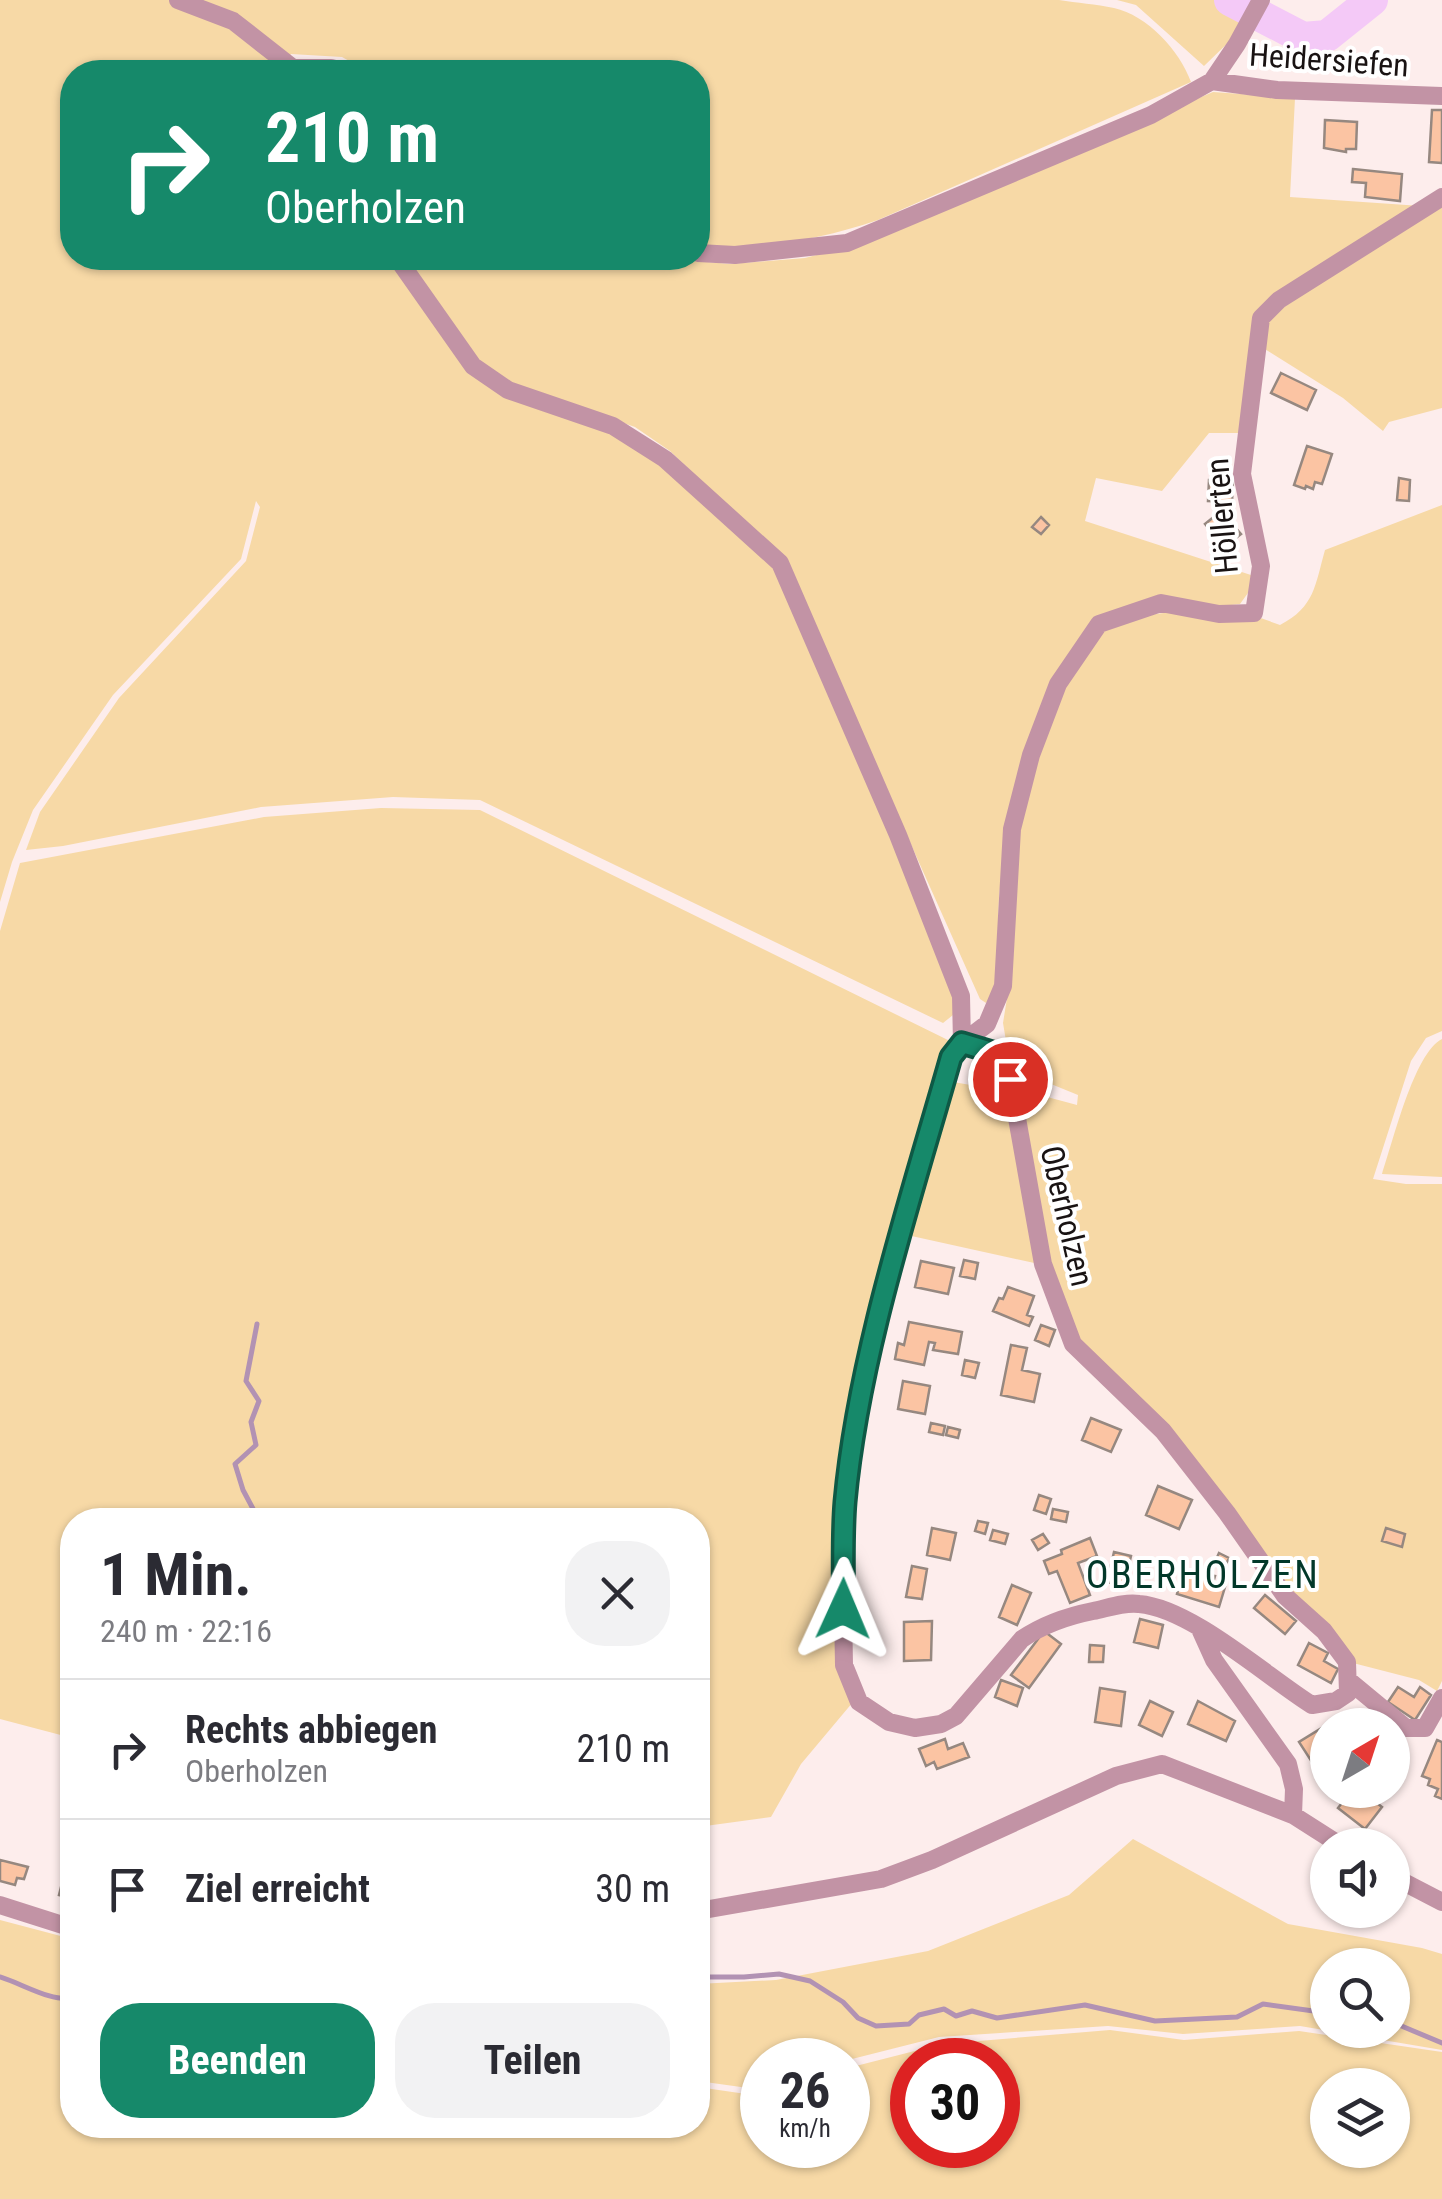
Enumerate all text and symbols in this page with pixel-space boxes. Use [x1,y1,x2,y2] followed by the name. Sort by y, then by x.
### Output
[1248,35,1410,85] street label: Heidersiefen
[265,97,439,179] text: 210 m
[100,100,230,230] icon: right
[265,181,466,234] text: Oberholzen
[1198,457,1246,575] street label: Höllerten
[968,1037,1053,1122] pin
[983,1052,1038,1107] icon: arrive
[1032,1142,1102,1290] street label: Oberholzen
[100,1539,252,1610] text: 1 Min.
[565,1541,670,1646] button: close
[1086,1553,1320,1597] district label: OBERHOLZEN
[791,1557,895,1661] position arrow
[100,1612,272,1650] text: 240 m · 22:16
[185,1708,437,1752] text: Rechts abbiegen
[1310,1708,1410,1808] north arrow
[1310,1708,1410,2168] map controls
[100,1722,155,1777] icon: right
[576,1727,670,1771] text: 210 m
[185,1752,328,1790] text: Oberholzen
[1310,1828,1410,1928] button: sound
[100,1862,155,1917] icon: arrive
[185,1867,370,1911] text: Ziel erreicht
[595,1867,670,1911] text: 30 m
[1310,1948,1410,2048] button: search
[100,2003,375,2118] button: Beenden
[395,2003,670,2118] button: Teilen
[890,2038,1020,2168] speed limit sign: 30
[780,2062,830,2120] text: 26
[1310,2068,1410,2168] button: layers
[779,2114,831,2143] text: km/h

